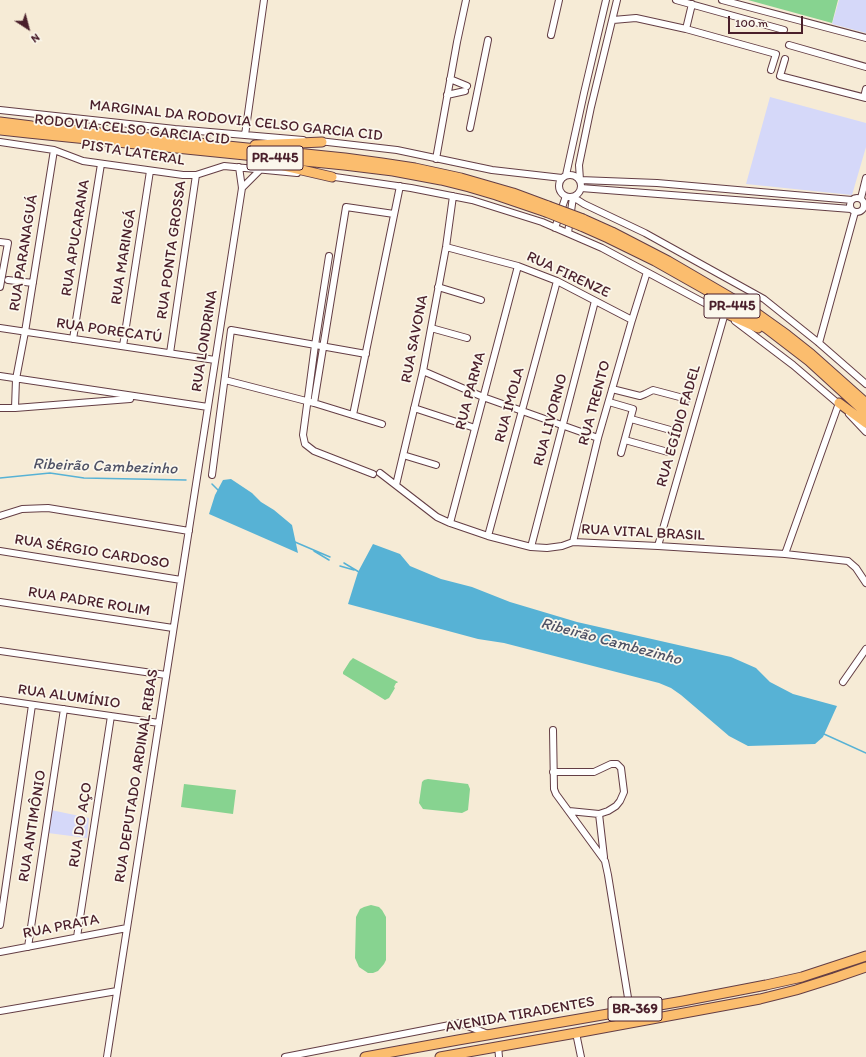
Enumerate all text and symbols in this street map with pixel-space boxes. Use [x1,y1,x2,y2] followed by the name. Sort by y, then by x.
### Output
[8,8,48,48] north arrow
[730,8,805,34] scale bar
[735,16,768,30] text: 100 m
[29,31,42,46] text: N
[89,97,383,145] street label: MARGINAL DA RODOVIA CELSO GARCIA CID
[33,111,231,149] street label: RODOVIA CELSO GARCIA CID
[80,136,186,170] street label: PISTA LATERAL
[247,146,303,170] road number: PR-445
[58,178,94,298] street label: RUA APUCARANA
[153,179,191,321] street label: RUA PONTA GROSSA
[6,193,42,313] street label: RUA PARANAGUÁ
[108,208,140,306] street label: RUA MARINGÁ
[523,248,613,302] street label: RUA FIRENZE
[188,289,222,393] street label: RUA LONDRINA
[398,293,432,385] street label: RUA SAVONA
[704,294,760,318] road number: PR-445
[55,315,163,347] street label: RUA PORECATÚ
[452,350,490,432] street label: RUA PARMA
[575,358,615,448] street label: RUA TRENTO
[653,363,705,489] street label: RUA EGÍDIO FADEL
[491,365,529,445] street label: RUA IMOLA
[530,372,572,468] street label: RUA LIVORNO
[32,455,178,479] water label: Ribeirão Cambezinho
[581,521,705,545] street label: RUA VITAL BRASIL
[13,531,171,573] street label: RUA SÉRGIO CARDOSO
[27,583,151,621] street label: RUA PADRE ROLIM
[539,614,683,670] water label: Ribeirão Cambezinho
[111,668,163,884] street label: RUA DEPUTADO ARDINAL RIBAS
[17,681,121,713] street label: RUA ALUMÍNIO
[15,769,51,883] street label: RUA ANTIMÔNIO
[65,781,97,869] street label: RUA DO AÇO
[21,911,101,943] street label: RUA PRATA
[444,993,596,1037] street label: AVENIDA TIRADENTES
[608,997,662,1021] road number: BR-369

